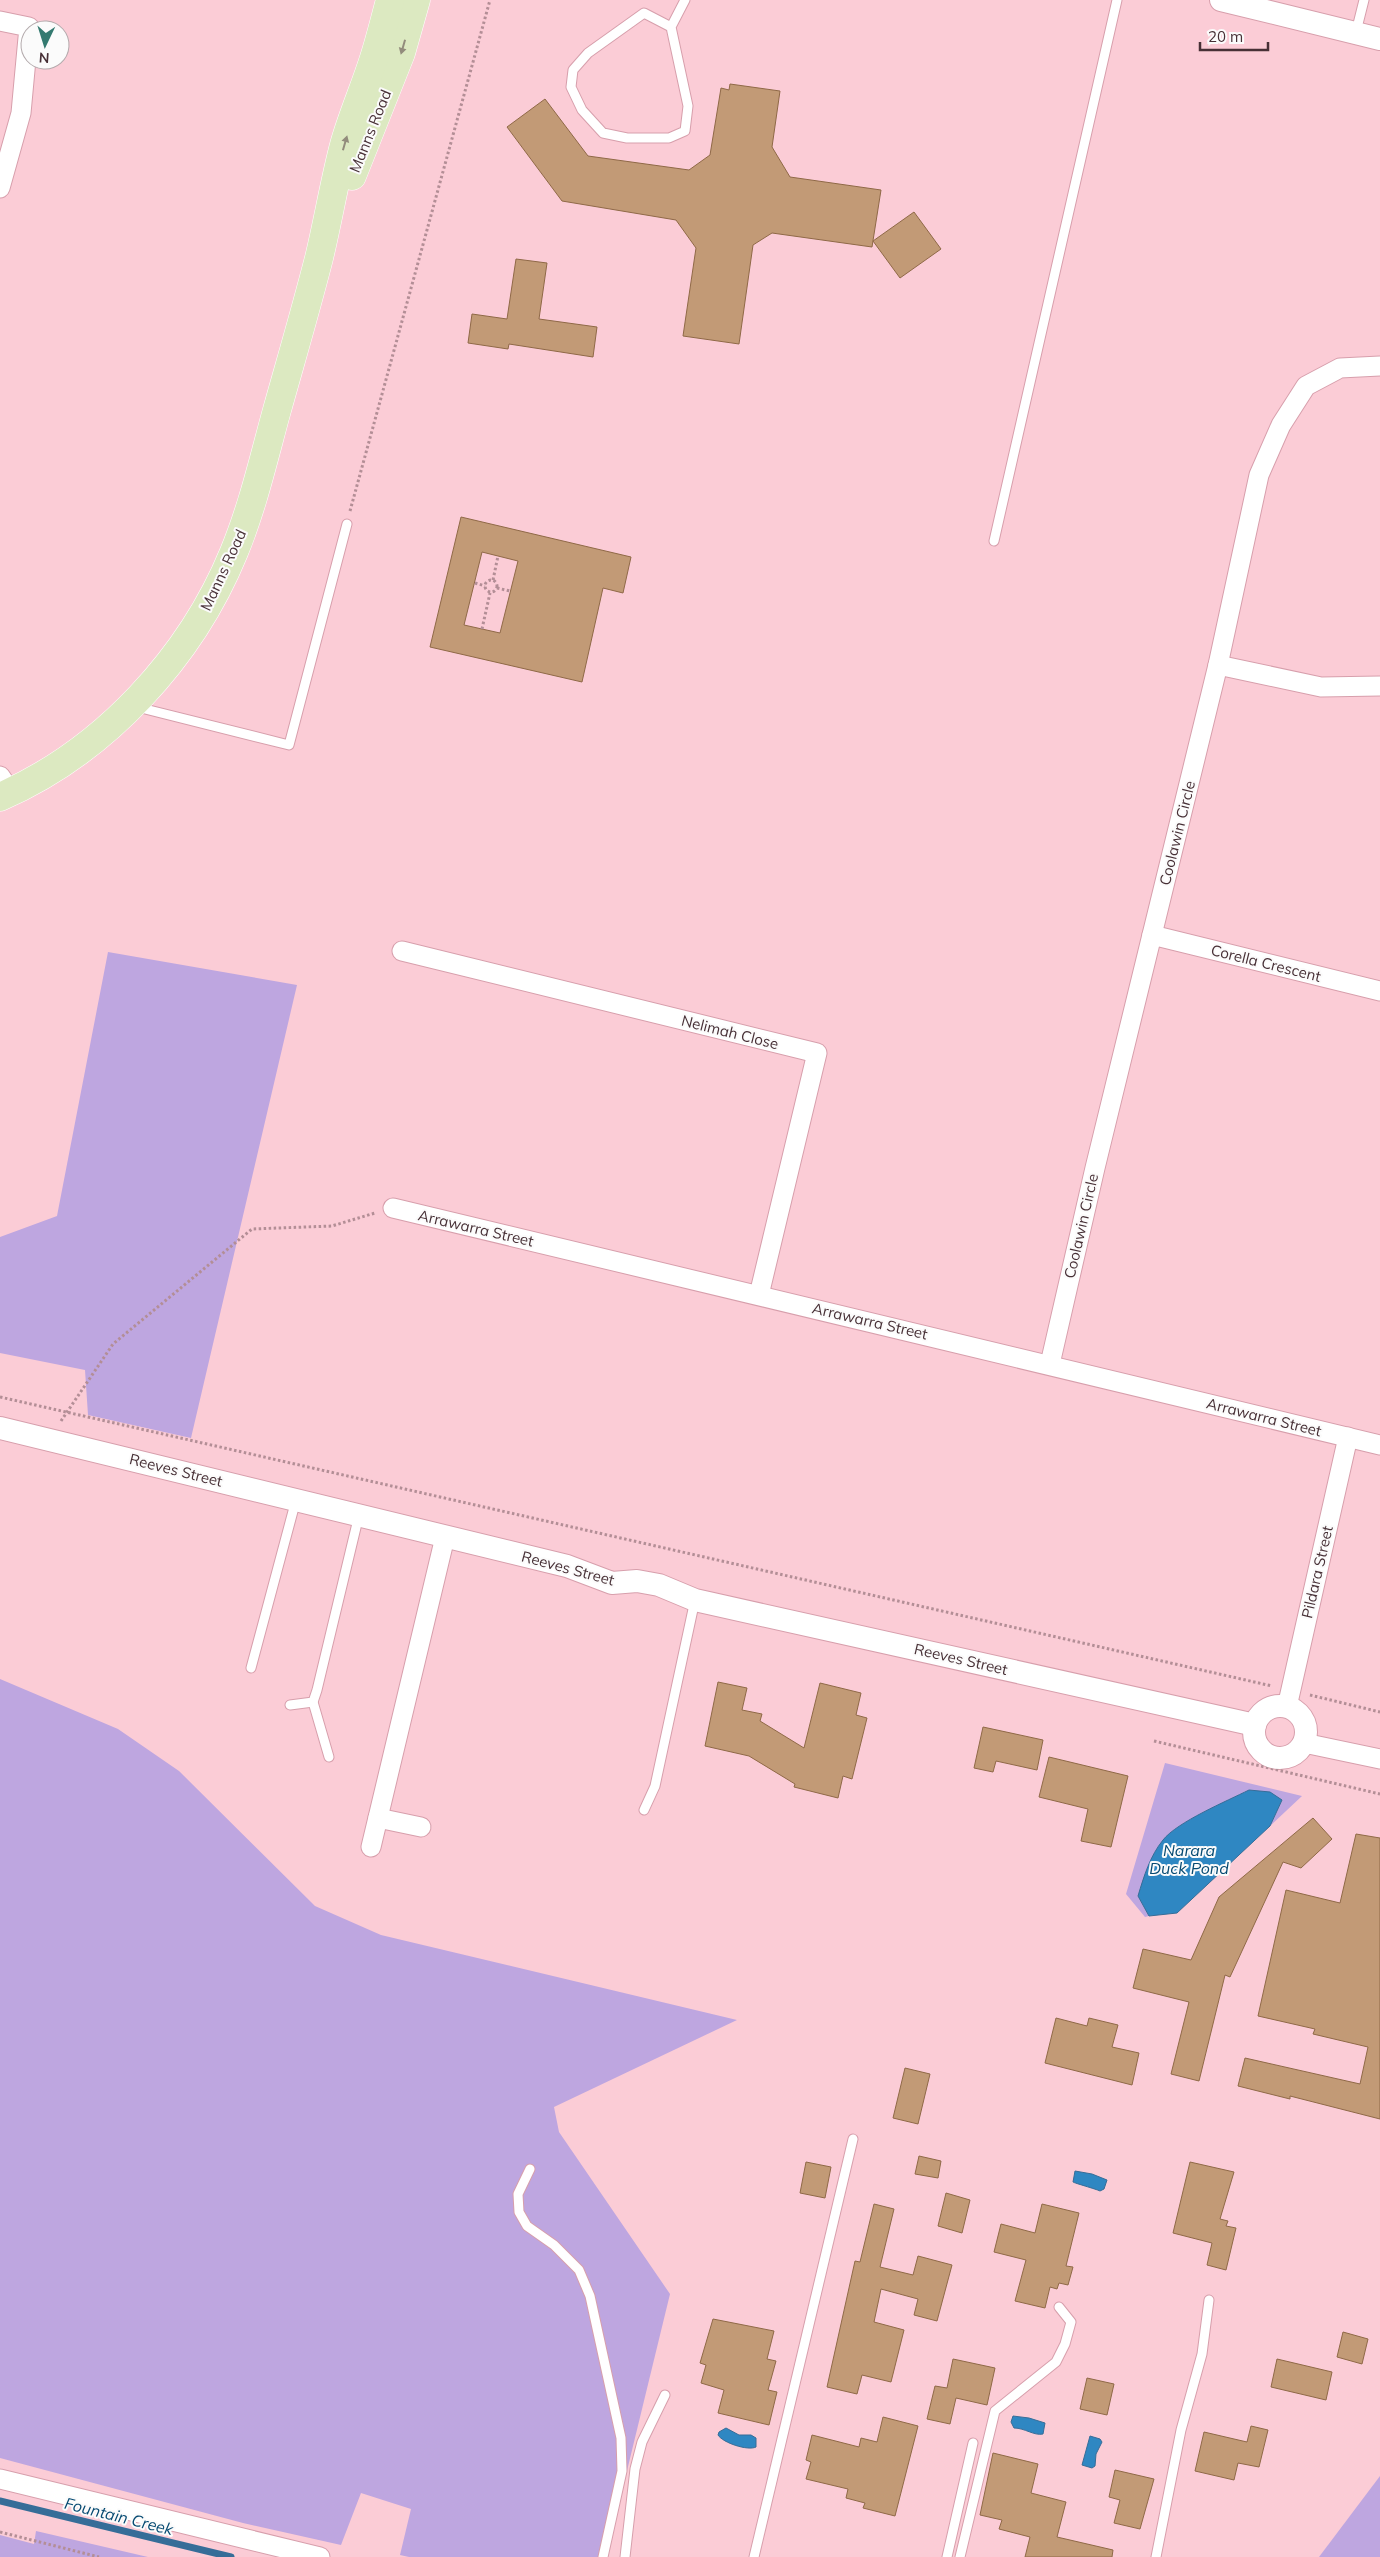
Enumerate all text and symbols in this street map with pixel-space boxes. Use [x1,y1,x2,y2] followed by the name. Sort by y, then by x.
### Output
[20,20,70,70] north arrow
[1200,20,1268,52] scale bar
[1208,27,1243,46] text: 20 m
[398,40,406,55] one-way arrow
[38,49,50,67] text: N
[345,87,395,175] street label: Manns Road
[341,136,349,151] one-way arrow
[196,526,250,614] street label: Manns Road
[1155,779,1199,887] street label: Coolawin Circle
[1209,940,1323,986] street label: Corella Crescent
[679,1011,781,1053] street label: Nelimah Close
[1060,1172,1102,1280] street label: Coolawin Circle
[416,1205,536,1251] street label: Arrawarra Street
[810,1298,930,1344] street label: Arrawarra Street
[1205,1394,1323,1440] street label: Arrawarra Street
[127,1449,225,1491] street label: Reeves Street
[1297,1524,1337,1620] street label: Pildara Street
[520,1546,616,1590] street label: Reeves Street
[912,1639,1010,1679] street label: Reeves Street
[1149,1840,1229,1878] water label: Narara Duck Pond
[63,2493,176,2539] water label: Fountain Creek

